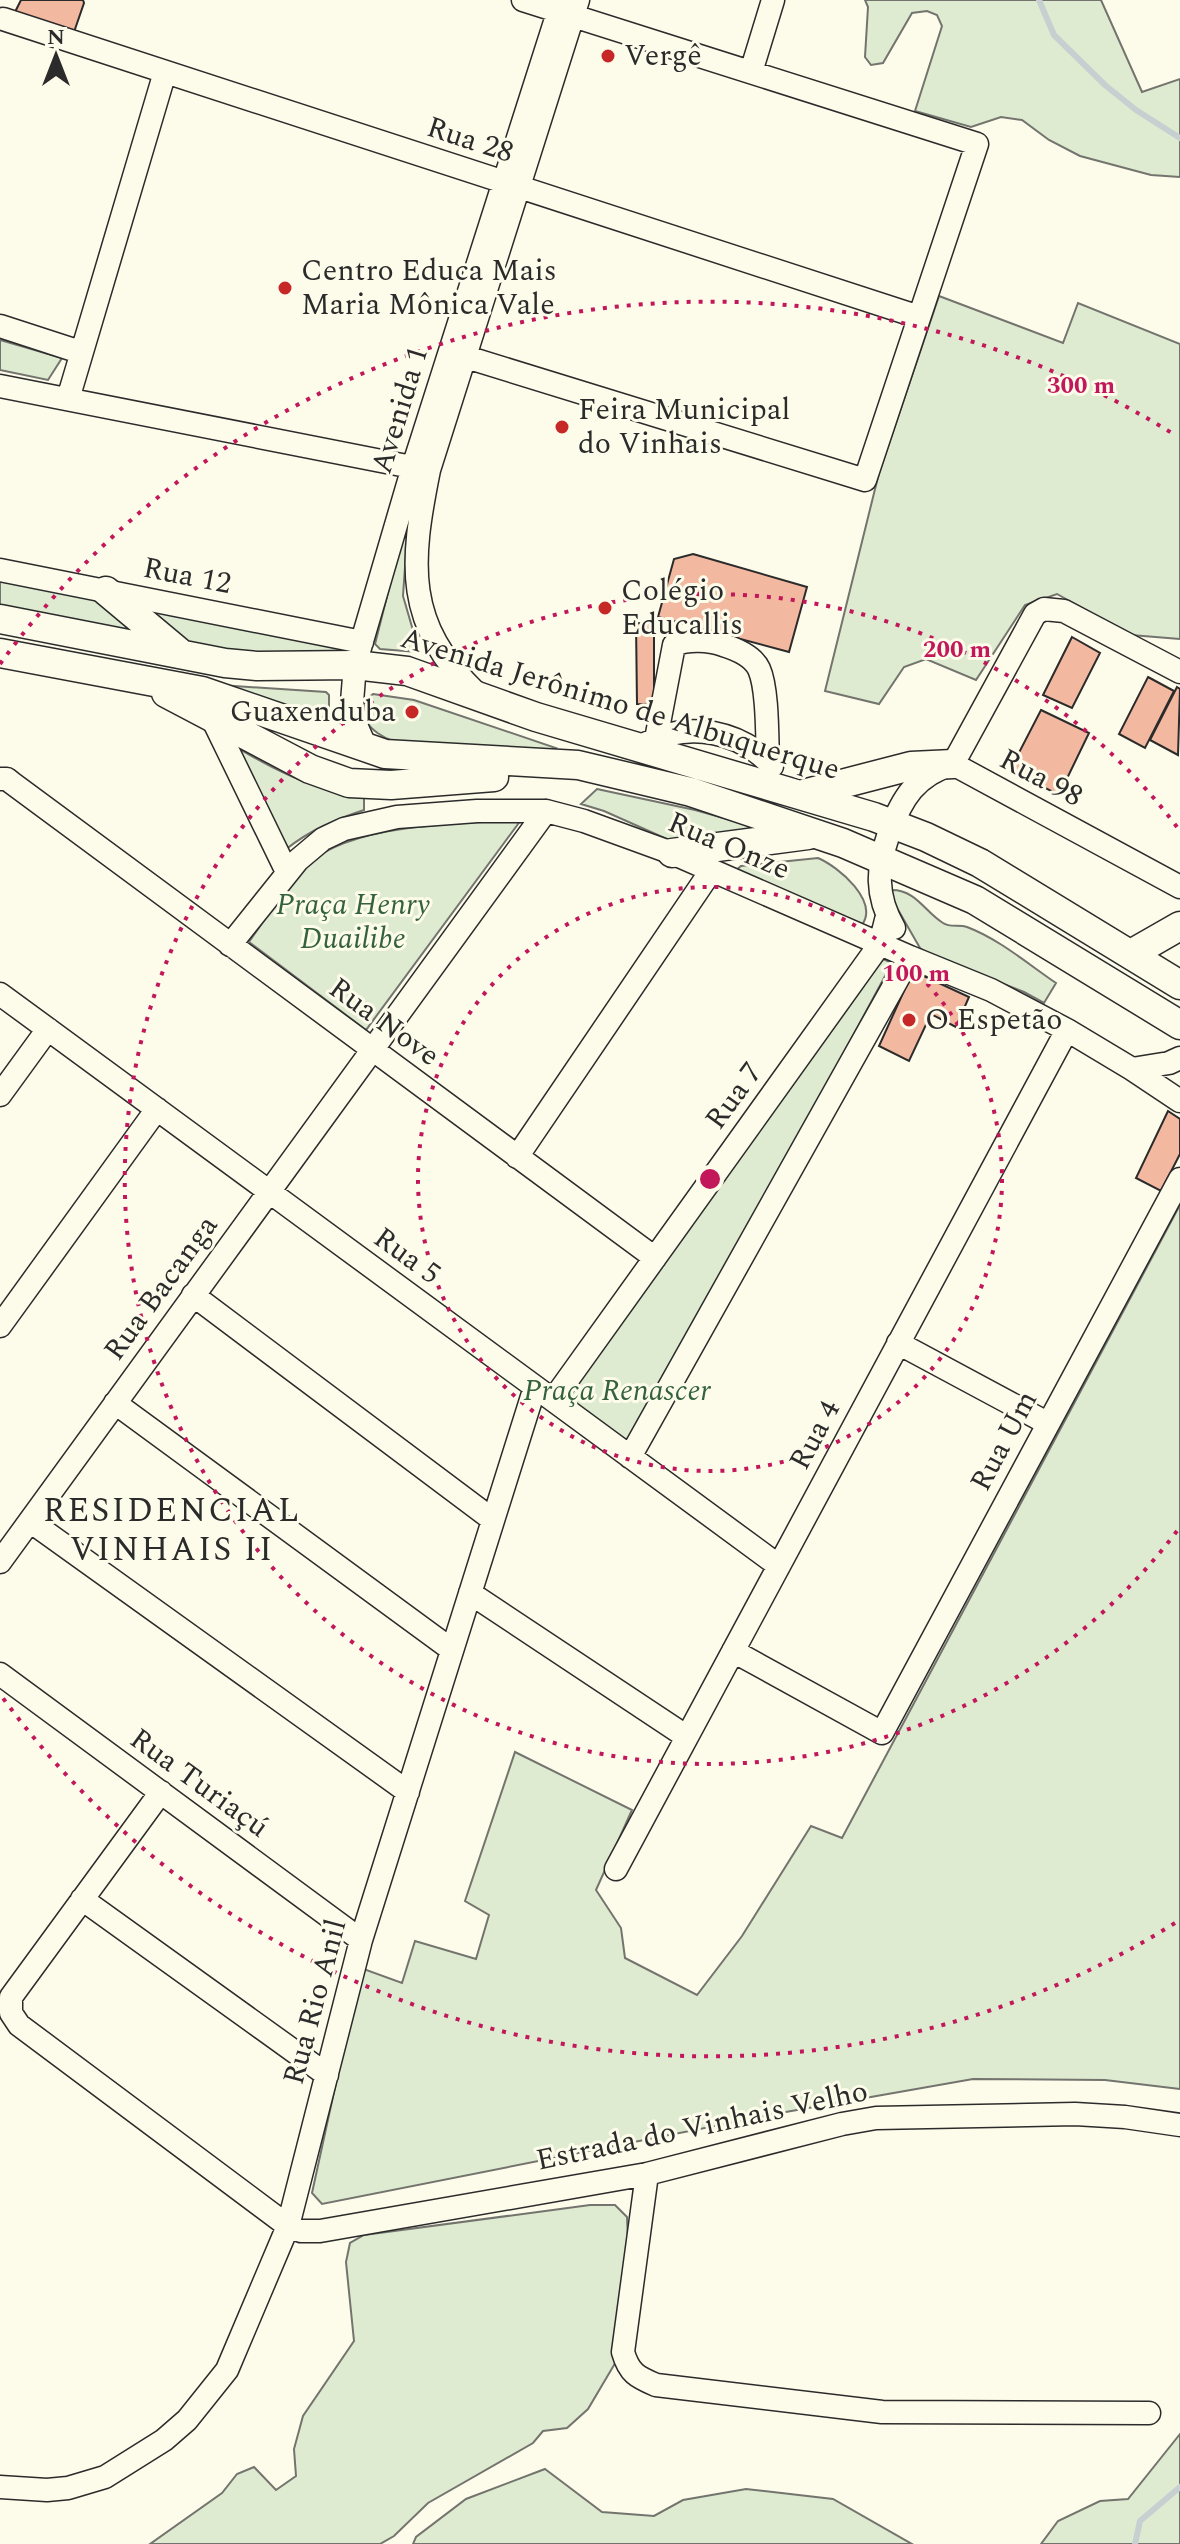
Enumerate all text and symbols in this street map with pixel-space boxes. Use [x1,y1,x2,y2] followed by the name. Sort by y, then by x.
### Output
[16,16,96,96] north arrow
[47,21,65,54] text: N
[624,33,702,79] place label: Vergê
[599,47,617,65] marker: Vergê
[421,104,519,176] street label: Rua 28
[301,248,557,328] place label: Centro Educa Mais Maria Mônica Vale
[276,279,294,297] marker: Centro Educa Mais Maria Mônica Vale
[359,341,441,479] street label: Avenida 1
[1047,368,1115,404] text: 300 m
[578,387,790,467] place label: Feira Municipal do Vinhais
[553,418,571,436] marker: Feira Municipal do Vinhais
[139,545,235,607] street label: Rua 12
[621,568,743,648] place label: Colégio Educallis
[596,599,614,617] marker: Colégio Educallis
[395,615,845,793] street label: Avenida Jerônimo de Albuquerque
[923,632,991,668] text: 200 m
[230,689,396,735] place label: Guaxenduba
[403,703,421,721] marker: Guaxenduba
[991,737,1091,819] street label: Rua 98
[661,800,797,892] street label: Rua Onze
[276,882,431,962] park label: Praça Henry Duailibe
[882,956,950,992] text: 100 m
[319,966,449,1078] street label: Rua Nove
[925,997,1062,1043] place label: O Espetão
[900,1011,918,1029] marker: O Espetão
[694,1053,774,1139] street label: Rua 7
[696,1165,724,1193] centre of rings
[92,1205,230,1370] street label: Rua Bacanga
[364,1216,450,1296] street label: Rua 5
[523,1368,712,1414] park label: Praça Renascer
[958,1382,1050,1500] street label: Rua Um
[777,1392,853,1478] street label: Rua 4
[43,1485,301,1576] district label: RESIDENCIAL VINHAIS II
[120,1717,278,1849] street label: Rua Turiaçú
[271,1914,359,2090] street label: Rua Rio Anil
[532,2068,872,2184] street label: Estrada do Vinhais Velho

